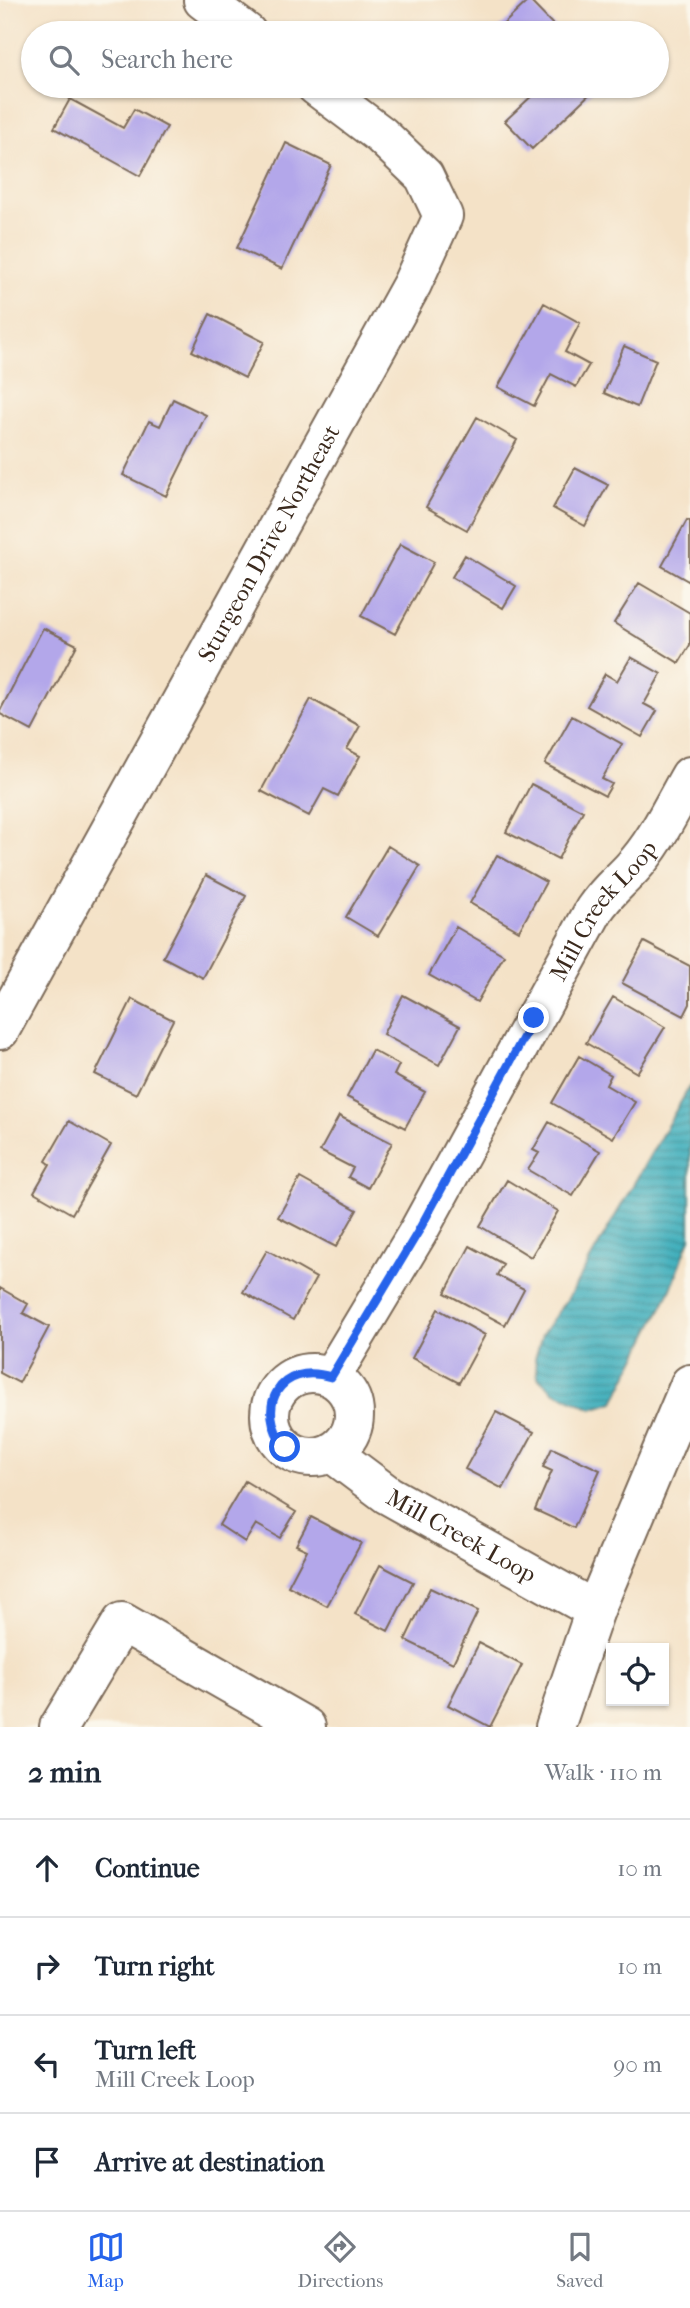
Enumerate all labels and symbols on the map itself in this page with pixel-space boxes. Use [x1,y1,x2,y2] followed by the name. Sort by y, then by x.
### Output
[192,419,346,667] street label: Sturgeon Drive Northeast
[544,835,663,986] street label: Mill Creek Loop
[518,1002,549,1033] route end
[269,1431,300,1462] route start
[382,1483,541,1589] street label: Mill Creek Loop

